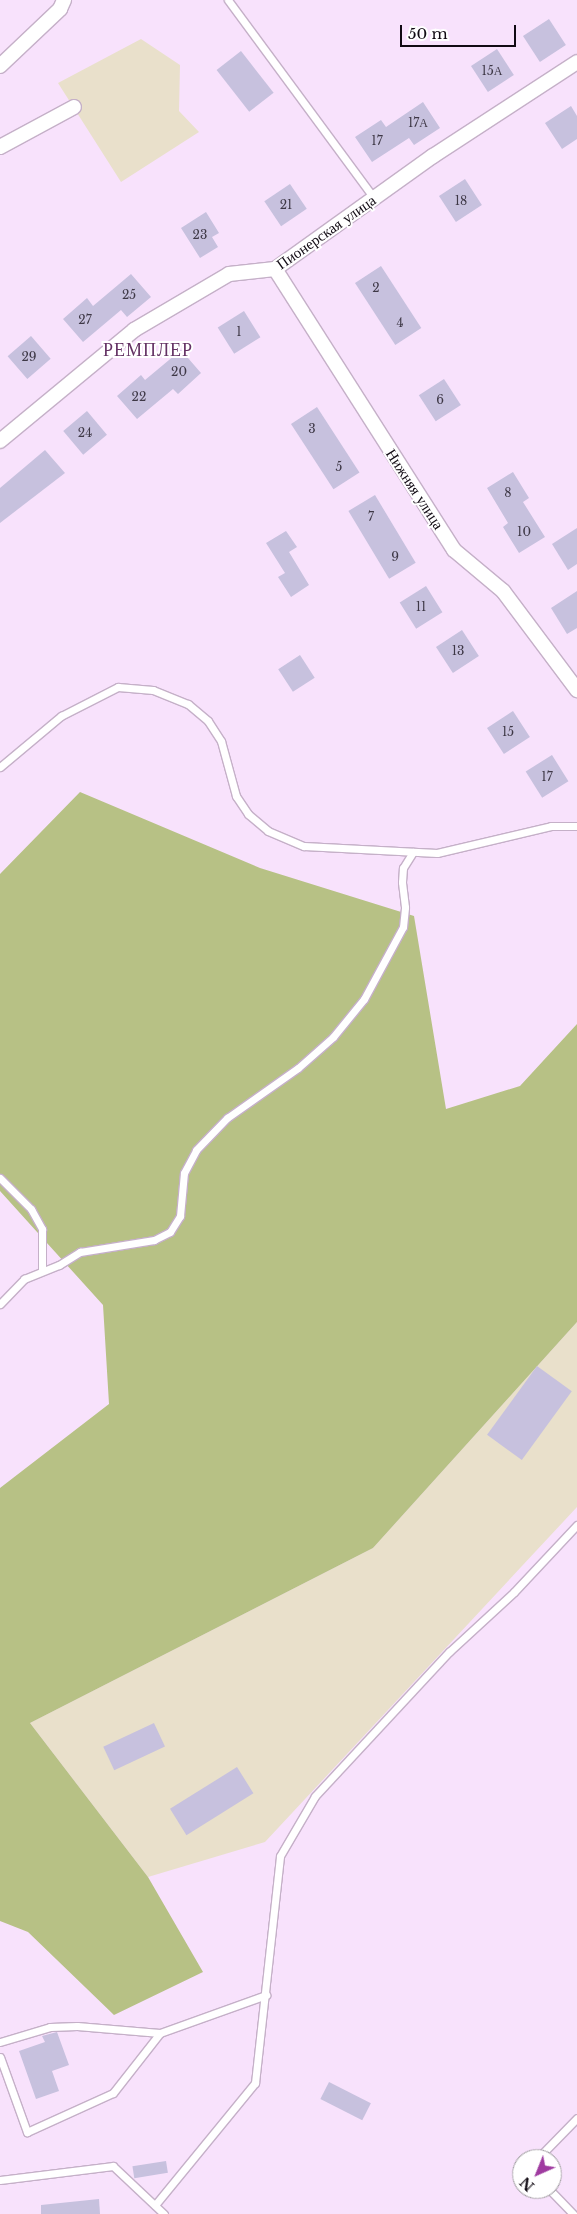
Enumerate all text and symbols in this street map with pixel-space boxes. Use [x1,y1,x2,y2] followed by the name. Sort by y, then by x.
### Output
[402,15,518,47] scale bar
[408,24,448,43] text: 50 m
[482,64,502,78] house number: 15А
[408,116,428,130] house number: 17А
[371,134,383,148] house number: 17
[273,191,379,273] street label: Пионерская улица
[455,194,467,208] house number: 18
[280,198,292,212] house number: 21
[193,228,207,242] house number: 23
[372,281,380,295] house number: 2
[122,288,136,302] house number: 25
[78,313,92,327] house number: 27
[396,316,404,330] house number: 4
[236,325,242,339] house number: 1
[102,339,194,361] district label: РЕМПЛЕР
[21,350,37,364] house number: 29
[171,365,187,379] house number: 20
[132,390,146,404] house number: 22
[436,393,444,407] house number: 6
[308,422,316,436] house number: 3
[78,426,92,440] house number: 24
[382,445,448,533] street label: Нижняя улица
[336,460,342,474] house number: 5
[504,486,512,500] house number: 8
[368,510,374,524] house number: 7
[517,525,531,539] house number: 10
[391,550,399,564] house number: 9
[416,600,426,614] house number: 11
[452,644,464,658] house number: 13
[502,725,514,739] house number: 15
[541,770,553,784] house number: 17
[512,2149,562,2199] north arrow
[516,2173,538,2195] text: N

